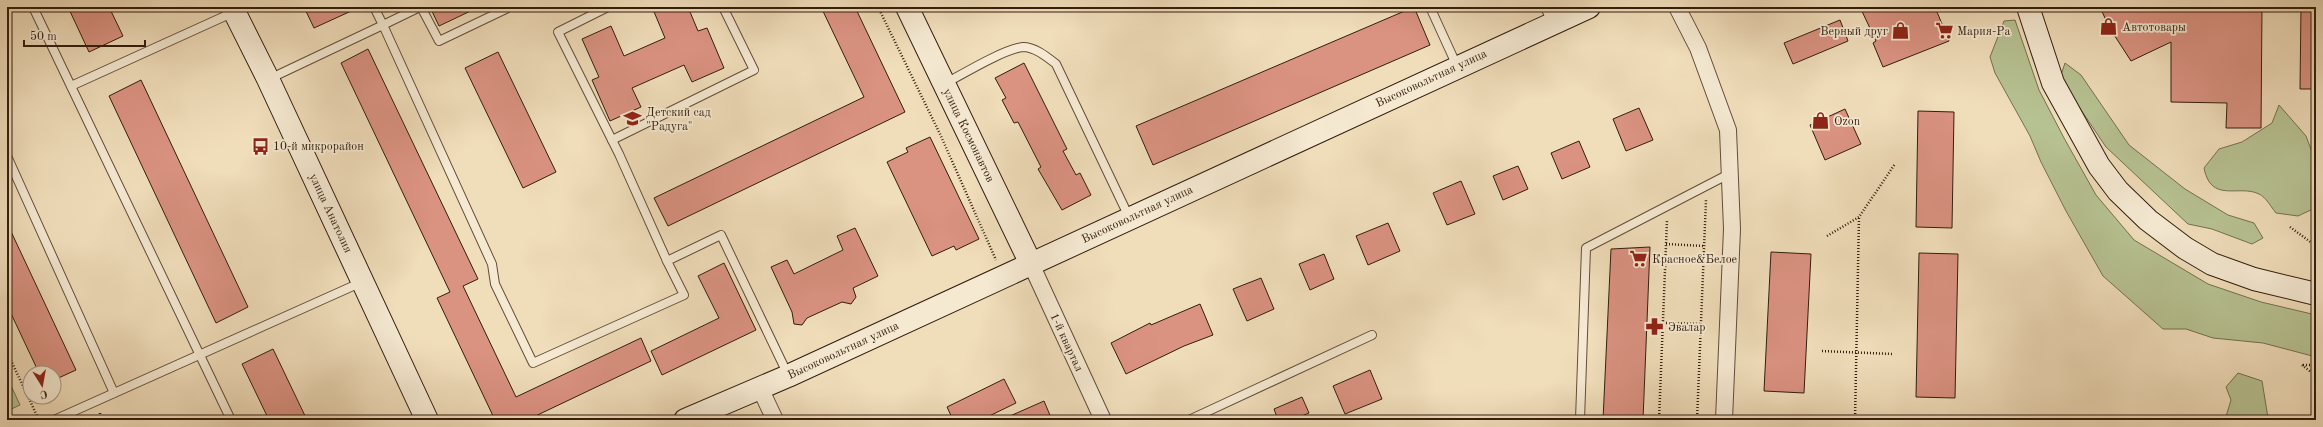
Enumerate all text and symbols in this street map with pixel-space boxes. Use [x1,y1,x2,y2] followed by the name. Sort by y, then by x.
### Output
[2099,17,2119,37] shop icon: Автотовары
[1891,21,1911,41] shop icon: Верный друг
[1934,21,1954,41] supermarket icon: Мария-Ра
[24,22,145,48] scale bar
[2122,22,2186,34] place label: Автотовары
[1820,26,1888,38] place label: Верный друг
[1957,26,2010,38] place label: Мария-Ра
[30,30,57,43] text: 50 m
[1374,48,1489,110] street label: Высоковольтная улица
[940,87,996,184] street label: улица Космонавтов
[646,107,711,133] place label: Детский сад "Радуга"
[623,109,643,129] school or university icon: Детский сад "Радуга"
[1811,111,1831,131] shop icon: Ozon
[1834,116,1861,128] place label: Ozon
[250,136,270,156] bus stop icon: 10-й микрорайон
[273,141,364,153] place label: 10-й микрорайон
[306,172,354,255] street label: улица Анатолия
[1080,184,1195,246] street label: Высоковольтная улица
[1629,249,1649,269] supermarket icon: Красное&Белое
[1652,254,1738,266] place label: Красное&Белое
[1047,311,1085,373] street label: 1-й квартал
[1645,317,1665,337] pharmacy icon: Эвалар
[786,320,901,382] street label: Высоковольтная улица
[1668,322,1706,334] place label: Эвалар
[22,365,62,405] north arrow
[39,387,48,399] text: С

